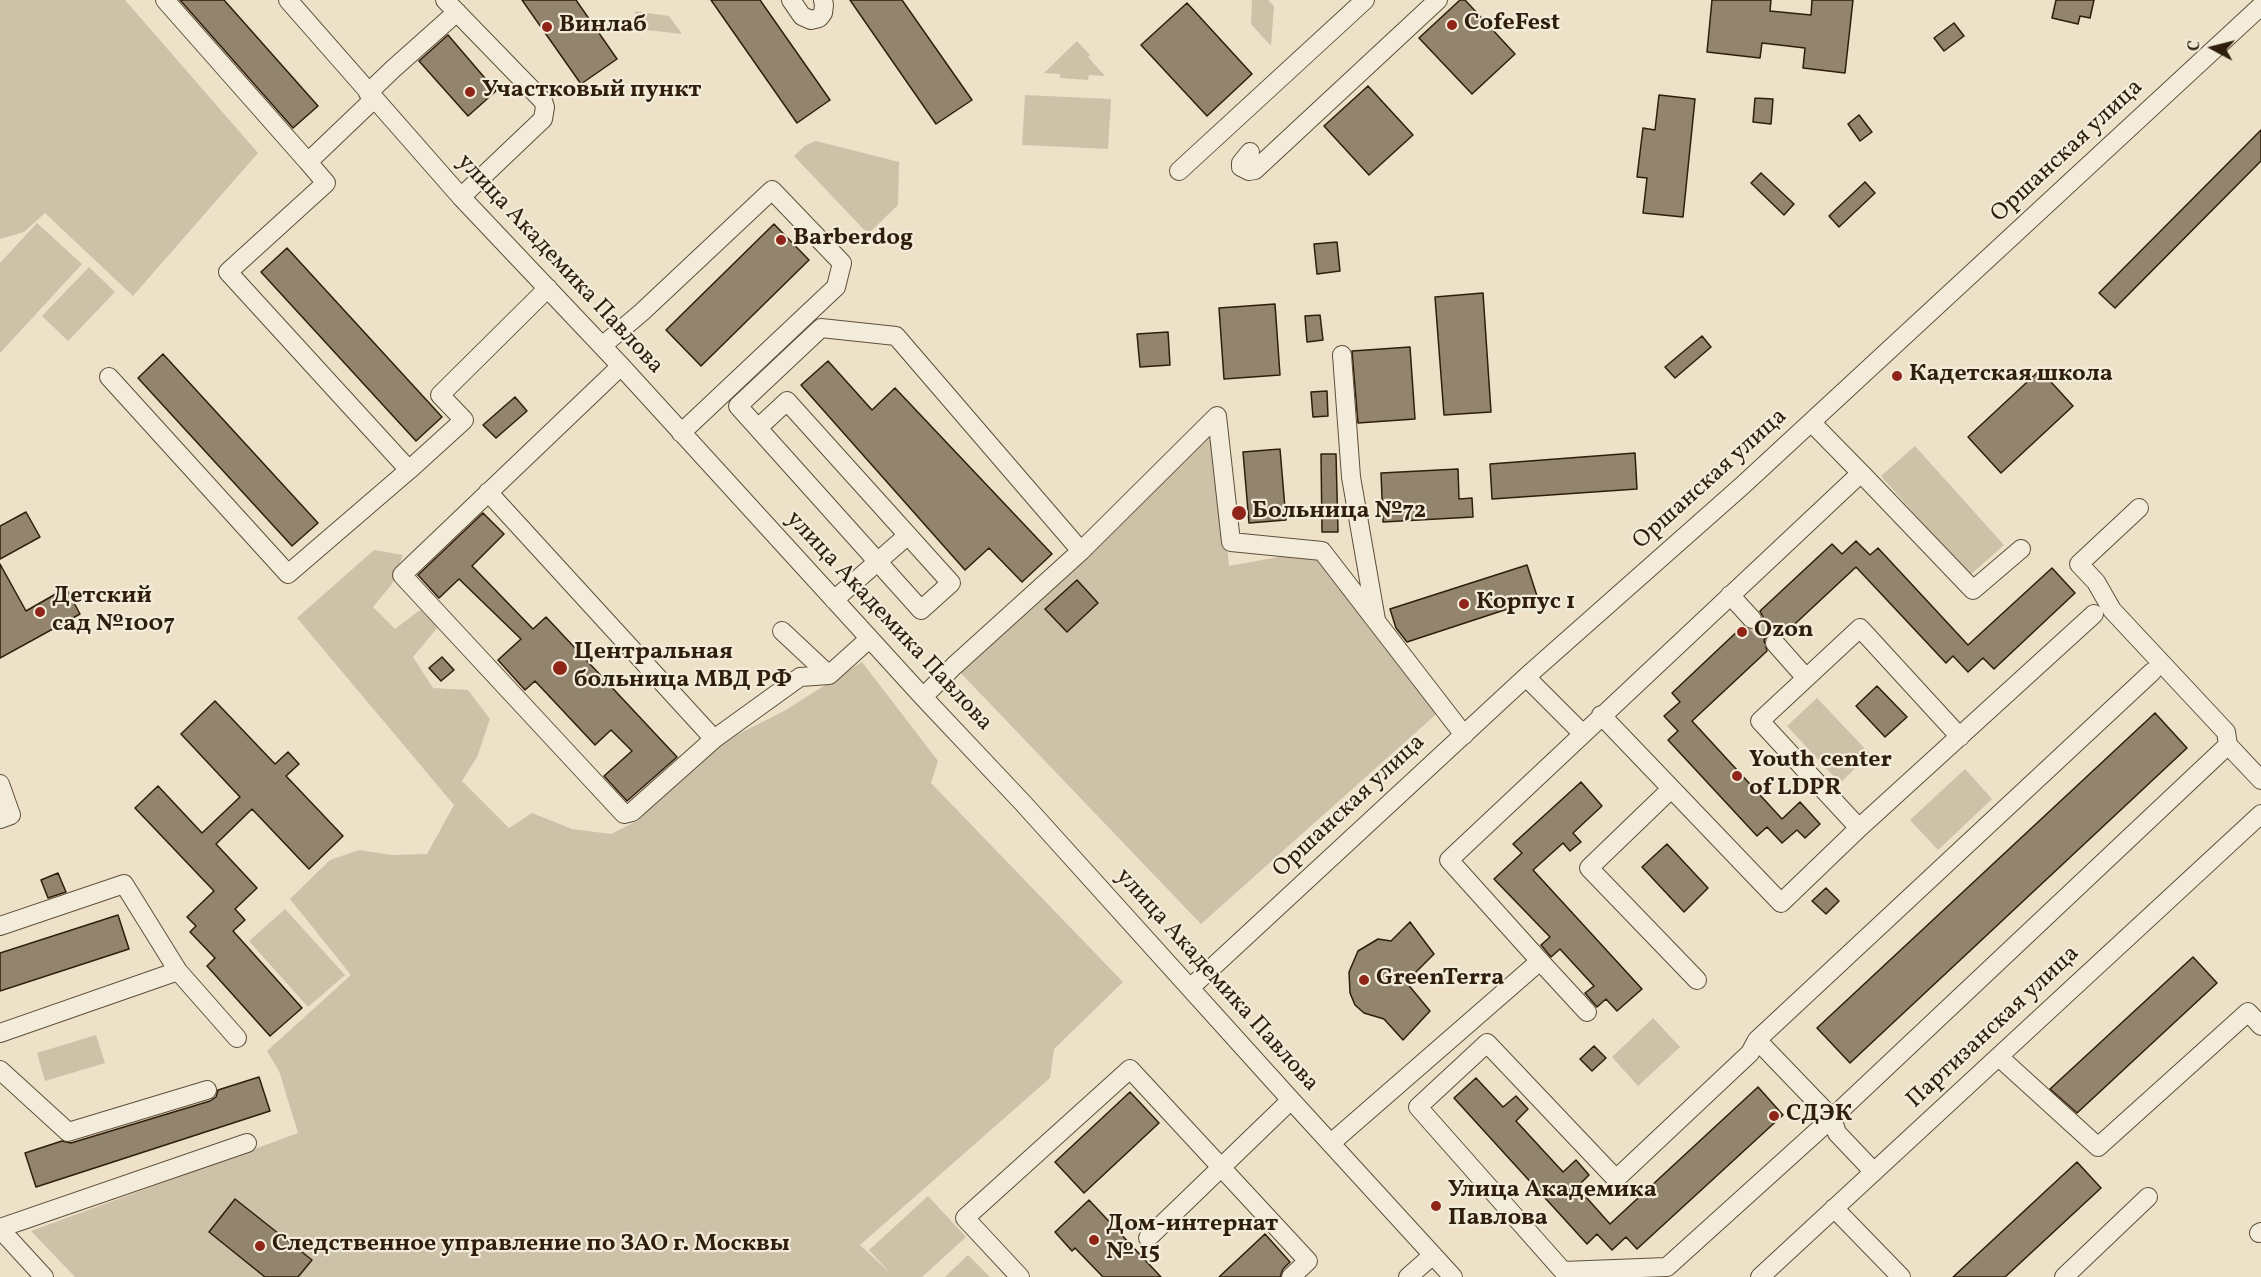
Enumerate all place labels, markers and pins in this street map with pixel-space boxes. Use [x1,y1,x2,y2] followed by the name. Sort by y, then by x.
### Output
[1464,11,1560,39] place label: CofeFest
[559,13,647,41] place label: Винлаб
[1445,18,1459,32] marker: CofeFest
[540,20,554,34] marker: Винлаб
[482,78,701,106] place label: Участковый пункт
[463,85,477,99] marker: Участковый пункт
[793,226,913,254] place label: Barberdog
[774,233,788,247] marker: Barberdog
[1909,362,2113,390] place label: Кадетская школа
[1890,369,1904,383] marker: Кадетская школа
[1252,499,1426,527] place label: Больница №72
[1230,504,1248,522] marker: Больница №72
[52,584,175,640] place label: Детский сад №1007
[1476,590,1575,618] place label: Корпус 1
[1457,597,1471,611] marker: Корпус 1
[33,605,47,619] marker: Детский сад №1007
[1754,618,1814,646] place label: Ozon
[1735,625,1749,639] marker: Ozon
[574,640,792,696] place label: Центральная больница МВД РФ
[551,659,569,677] marker: Центральная больница МВД РФ
[1749,748,1892,804] place label: Youth center of LDPR
[1730,769,1744,783] marker: Youth center of LDPR
[1376,966,1504,994] place label: GreenTerra
[1357,973,1371,987] marker: GreenTerra
[1786,1102,1852,1130] place label: СДЭК
[1767,1109,1781,1123] marker: СДЭК
[1448,1178,1657,1234] place label: Улица Академика Павлова
[1429,1199,1443,1213] marker: Улица Академика Павлова
[1106,1212,1278,1268] place label: Дом-интернат № 15
[272,1232,790,1260] place label: Следственное управление по ЗАО г. Москвы
[1087,1233,1101,1247] marker: Дом-интернат № 15
[253,1239,267,1253] marker: Следственное управление по ЗАО г. Москвы

